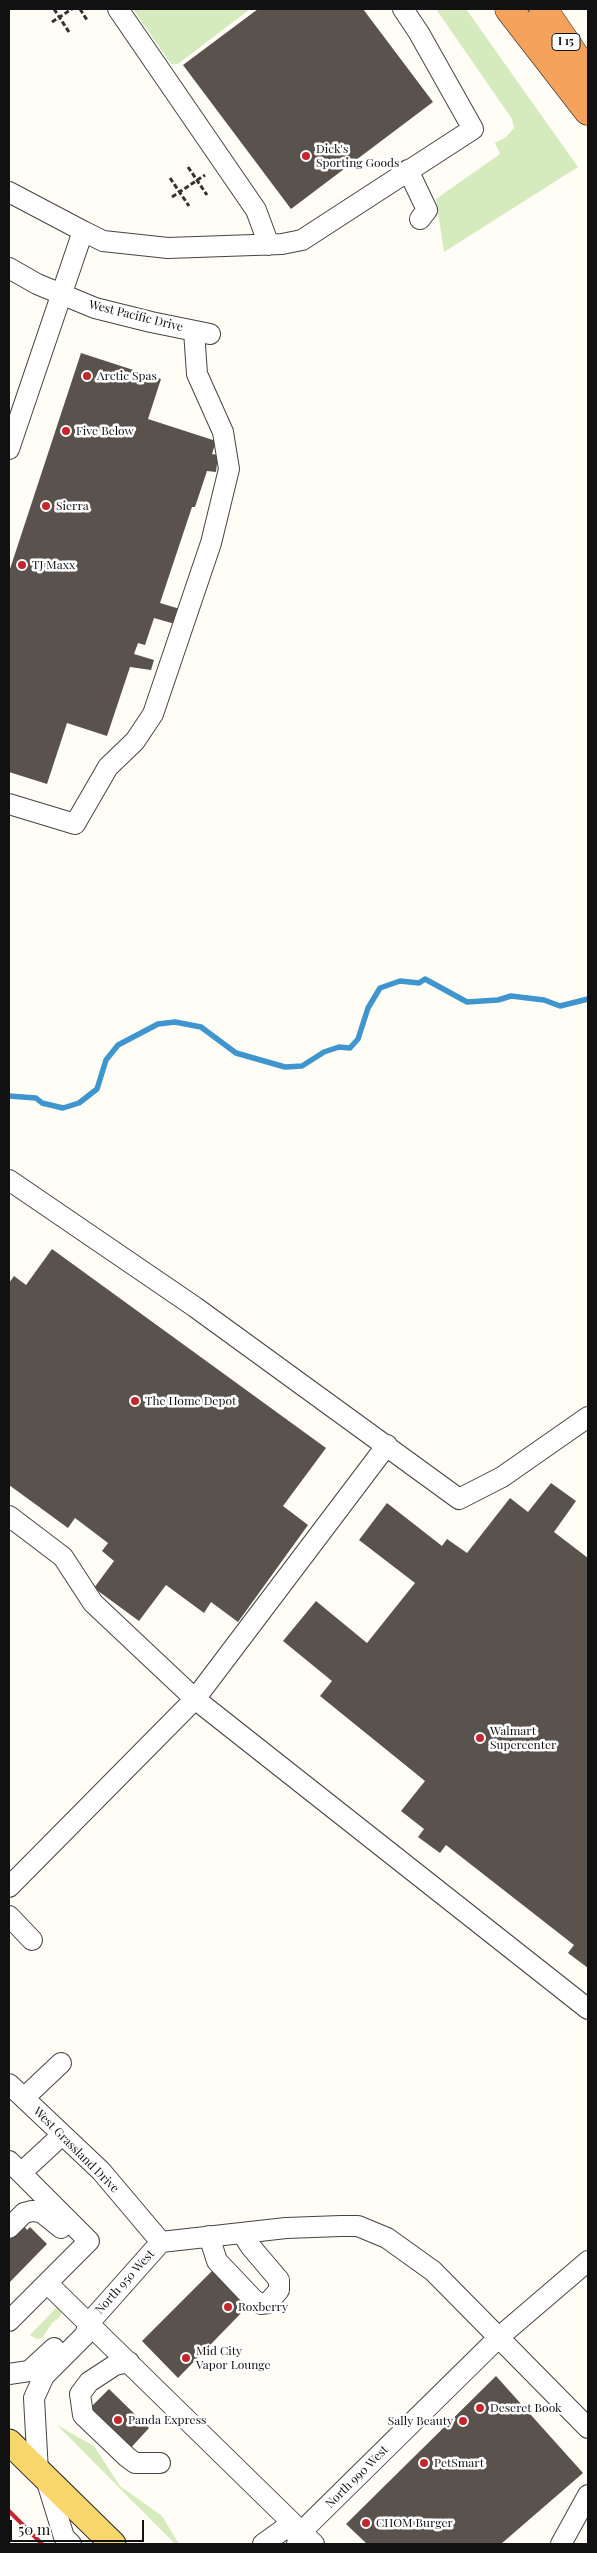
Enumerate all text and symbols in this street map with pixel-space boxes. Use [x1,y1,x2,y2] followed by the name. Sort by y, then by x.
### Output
[552,34,580,51] road number: I 15
[316,142,399,170] place label: Dick's Sporting Goods
[300,150,312,162] marker: Dick's Sporting Goods
[87,297,185,335] street label: West Pacific Drive
[97,369,157,383] place label: Arctic Spas
[81,370,93,382] marker: Arctic Spas
[76,424,134,438] place label: Five Below
[60,425,72,437] marker: Five Below
[56,499,89,513] place label: Sierra
[40,500,52,512] marker: Sierra
[32,558,75,572] place label: TJ Maxx
[16,559,28,571] marker: TJ Maxx
[145,1394,236,1408] place label: The Home Depot
[129,1395,141,1407] marker: The Home Depot
[490,1724,556,1752] place label: Walmart Supercenter
[474,1732,486,1744] marker: Walmart Supercenter
[30,2104,122,2196] street label: West Grassland Drive
[92,2247,158,2317] street label: North 950 West
[238,2300,288,2314] place label: Roxberry
[222,2301,234,2313] marker: Roxberry
[196,2344,271,2372] place label: Mid City Vapor Lounge
[180,2352,192,2364] marker: Mid City Vapor Lounge
[490,2401,562,2415] place label: Deseret Book
[474,2402,486,2414] marker: Deseret Book
[128,2413,206,2427] place label: Panda Express
[112,2414,124,2426] marker: Panda Express
[388,2414,453,2428] place label: Sally Beauty
[457,2415,469,2427] marker: Sally Beauty
[323,2443,391,2511] street label: North 990 West
[434,2456,484,2470] place label: PetSmart
[418,2457,430,2469] marker: PetSmart
[12,2510,146,2542] scale bar
[376,2516,453,2530] place label: CHOM Burger
[360,2517,372,2529] marker: CHOM Burger
[18,2519,50,2539] text: 50 m

